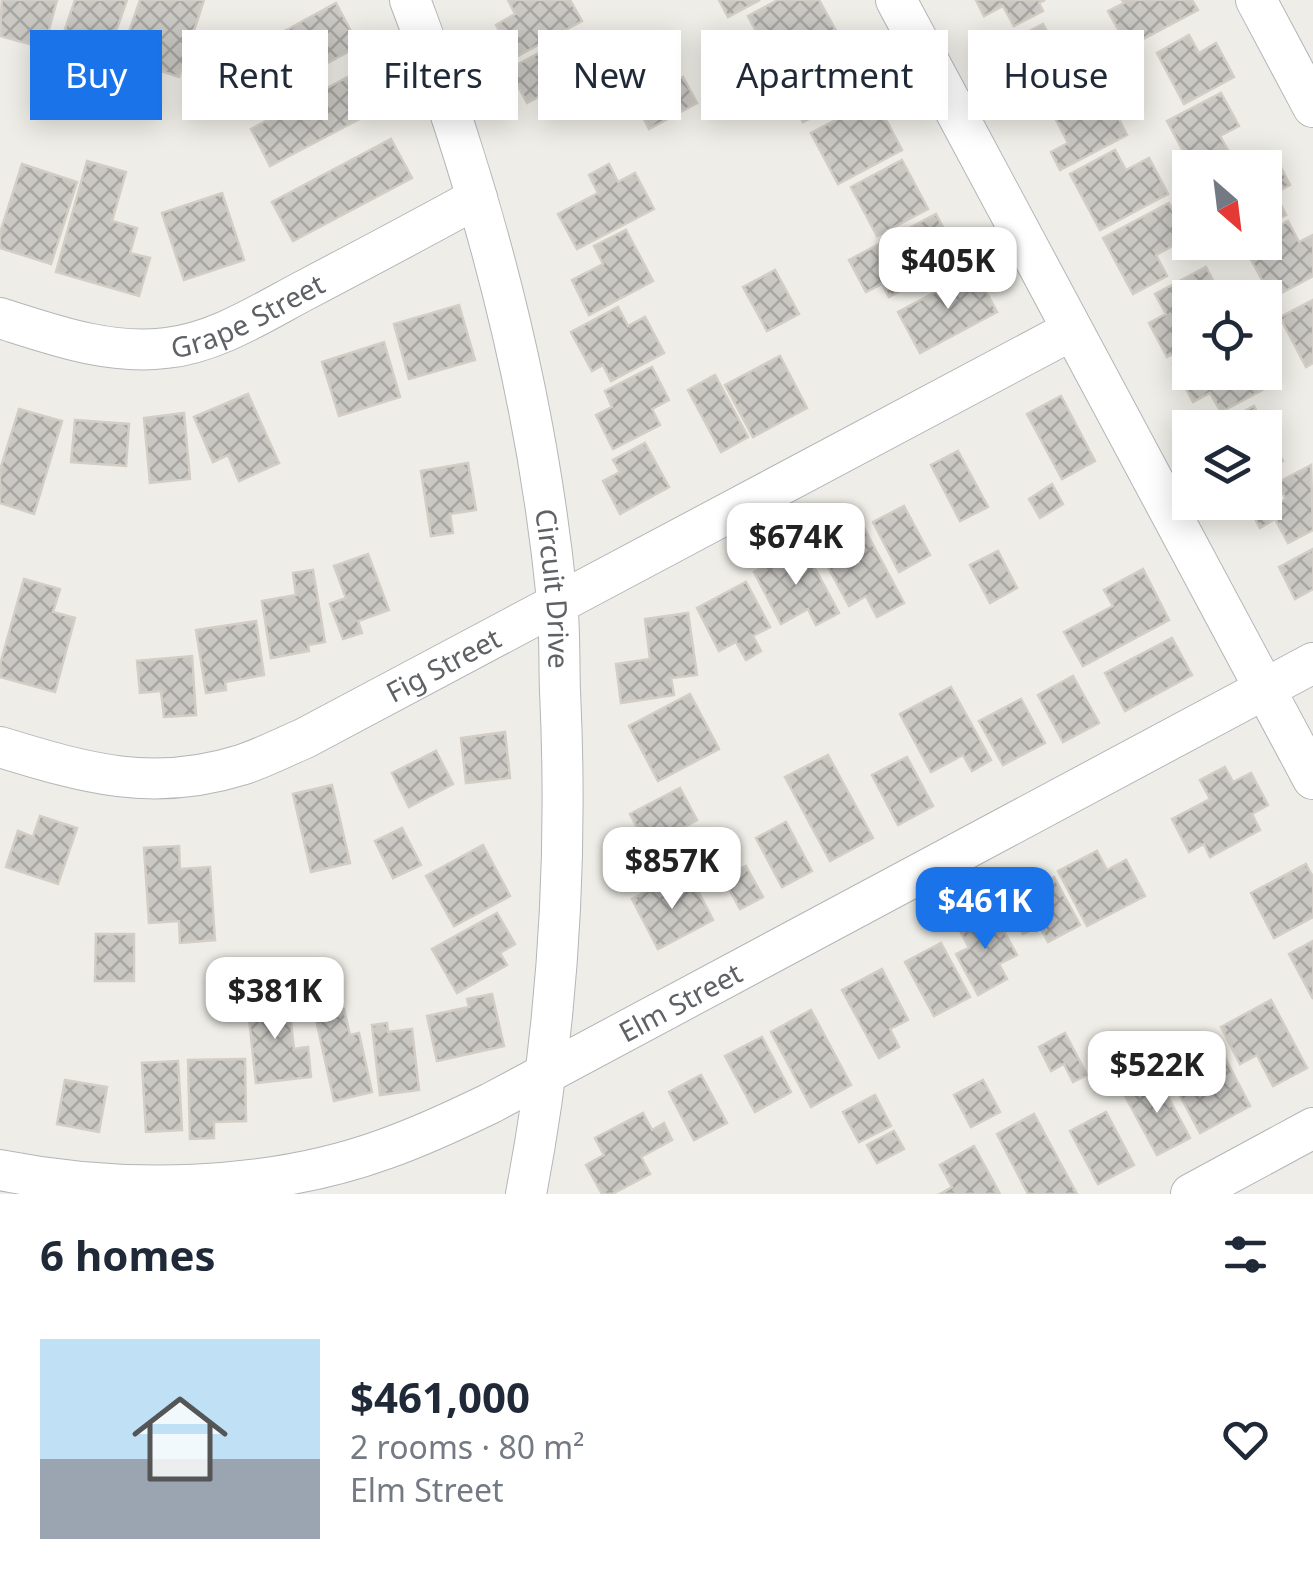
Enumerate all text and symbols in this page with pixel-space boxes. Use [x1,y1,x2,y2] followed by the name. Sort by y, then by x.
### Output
[30,30,162,120] chip: Buy
[182,30,328,120] chip: Rent
[348,30,518,120] chip: Filters
[538,30,681,120] chip: New
[701,30,948,120] chip: Apartment
[968,30,1144,120] chip: House
[1172,150,1282,260] north arrow
[1172,150,1282,520] map controls
[878,227,1018,312] pin: $405K
[901,238,995,281] text: $405K
[167,264,331,366] street label: Grape Street
[1172,280,1282,390] button: locate
[1172,410,1282,520] button: layers
[726,503,866,588] pin: $674K
[527,506,579,669] street label: Circuit Drive
[749,514,843,557] text: $674K
[379,619,507,711] street label: Fig Street
[602,827,742,912] pin: $857K
[625,838,719,881] text: $857K
[915,867,1055,952] pin: $461K
[938,878,1032,921] text: $461K
[612,953,748,1050] street label: Elm Street
[205,957,345,1042] pin: $381K
[228,968,322,1011] text: $381K
[1087,1031,1227,1116] pin: $522K
[1110,1042,1204,1085] text: $522K
[40,1226,216,1283] text: 6 homes
[1218,1227,1273,1282] icon: filters
[350,1368,530,1425] text: $461,000
[120,1379,240,1499] icon: home
[1218,1412,1273,1467] icon: heart
[350,1425,584,1468] text: 2 rooms · 80 m²
[350,1468,504,1511] text: Elm Street

